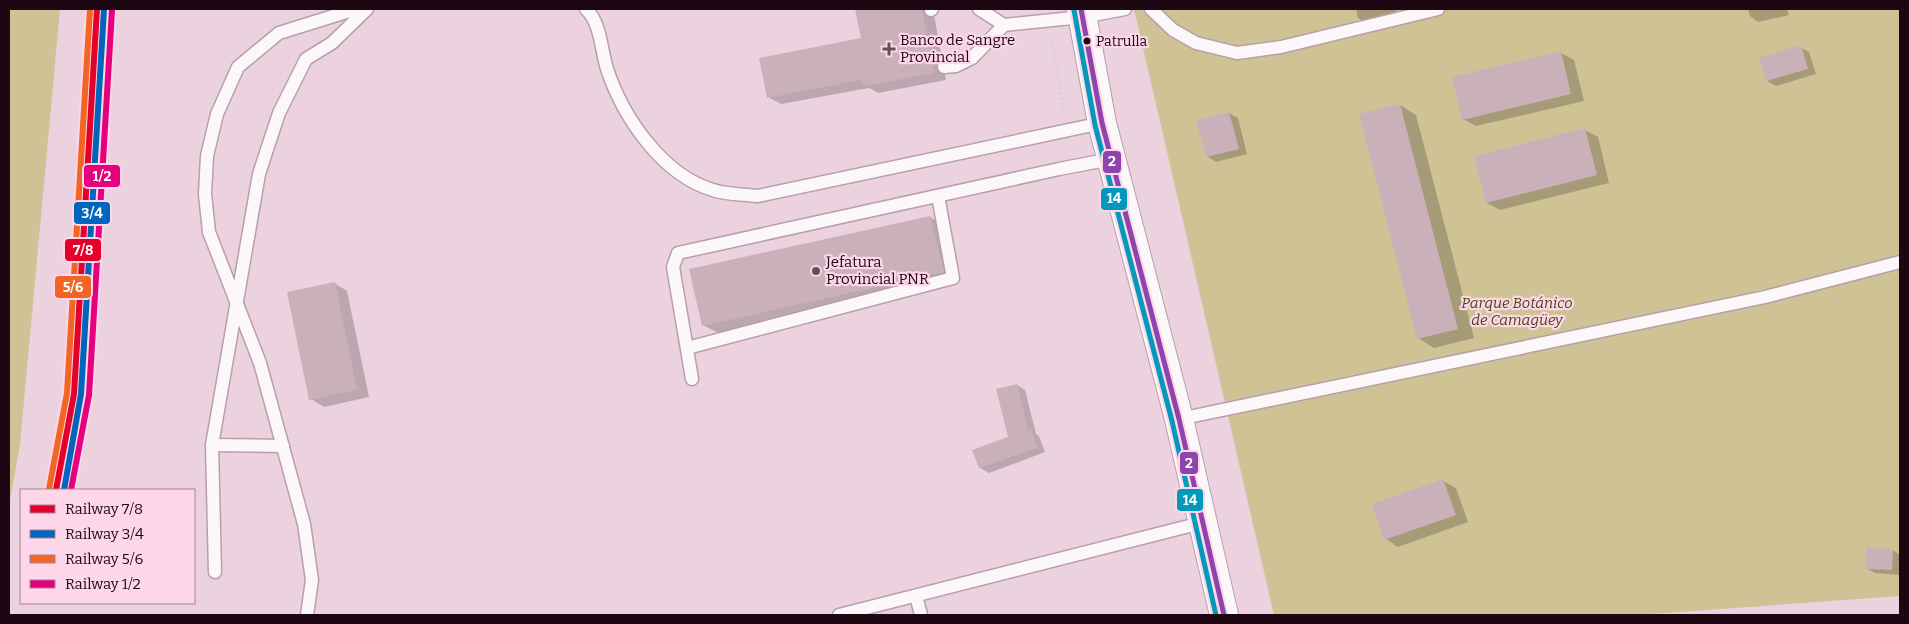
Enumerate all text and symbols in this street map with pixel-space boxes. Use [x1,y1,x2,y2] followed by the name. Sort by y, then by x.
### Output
[900,31,1015,66] place label: Banco de Sangre Provincial
[1096,33,1147,50] place label: Patrulla
[1082,36,1092,46] marker: Patrulla
[882,42,896,56] marker: Banco de Sangre Provincial
[1102,150,1122,174] line badge: 2
[1108,153,1116,170] text: 2
[83,164,121,188] line badge: 1/2
[93,168,112,185] text: 1/2
[1100,187,1128,211] line badge: 14
[1107,190,1122,207] text: 14
[73,201,111,225] line badge: 3/4
[81,205,103,222] text: 3/4
[64,238,102,262] line badge: 7/8
[73,242,93,259] text: 7/8
[825,253,929,288] place label: Jefatura Provincial PNR
[810,265,822,277] marker: Jefatura Provincial PNR
[54,275,92,299] line badge: 5/6
[63,279,83,296] text: 5/6
[1461,294,1573,329] park label: Parque Botánico de Camagüey
[1179,451,1199,475] line badge: 2
[1185,455,1193,472] text: 2
[1176,488,1204,512] line badge: 14
[20,489,195,604] legend
[1183,492,1198,509] text: 14
[65,500,143,518] text: Railway 7/8
[65,525,144,543] text: Railway 3/4
[65,550,143,568] text: Railway 5/6
[65,575,141,593] text: Railway 1/2

